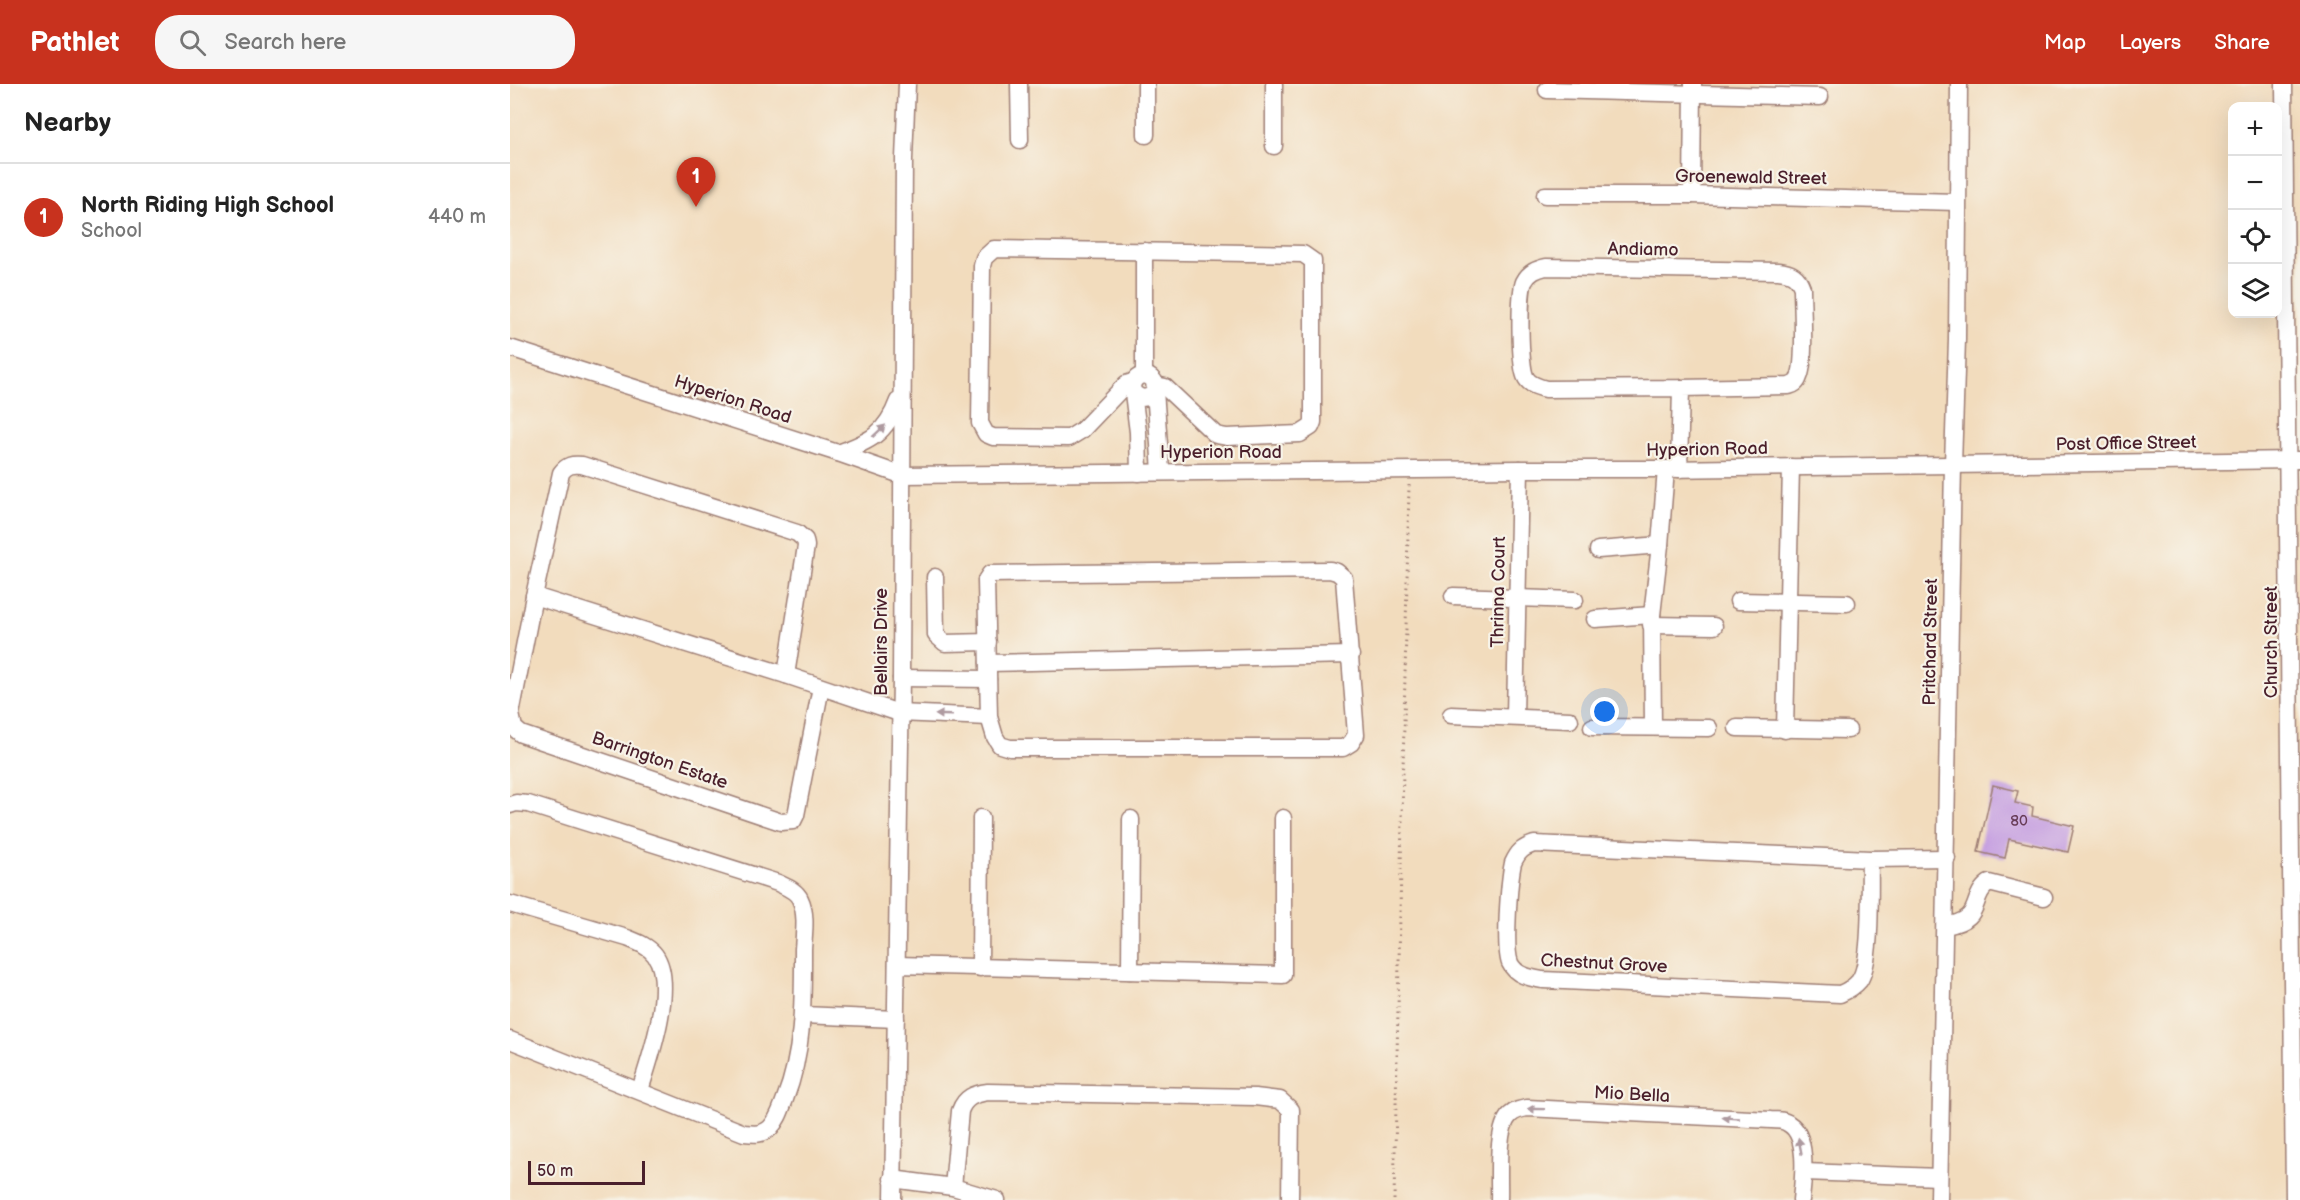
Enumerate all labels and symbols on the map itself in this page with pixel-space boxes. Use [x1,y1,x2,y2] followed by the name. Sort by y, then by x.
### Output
[676,158,716,207] pin: 1
[1675,166,1827,189] street label: Groenewald Street
[1607,238,1679,261] street label: Andiamo
[672,371,794,428] street label: Hyperion Road
[872,425,886,439] one-way arrow
[2055,432,2197,455] street label: Post Office Street
[1646,438,1768,461] street label: Hyperion Road
[1160,442,1282,463] street label: Hyperion Road
[1487,536,1510,648] street label: Thrinna Court
[1919,578,1942,706] street label: Pritchard Street
[2261,585,2282,698] street label: Church Street
[871,588,892,696] street label: Bellairs Drive
[1590,697,1619,726] your location
[935,711,954,720] one-way arrow
[589,727,731,794] street label: Barrington Estate
[2010,812,2028,831] house number: 80
[1540,950,1668,977] street label: Chestnut Grove
[1594,1082,1670,1107] street label: Mio Bella
[1526,1104,1545,1114] one-way arrow
[1721,1113,1740,1122] one-way arrow
[1795,1136,1804,1155] one-way arrow
[528,1158,645,1186] scale bar

